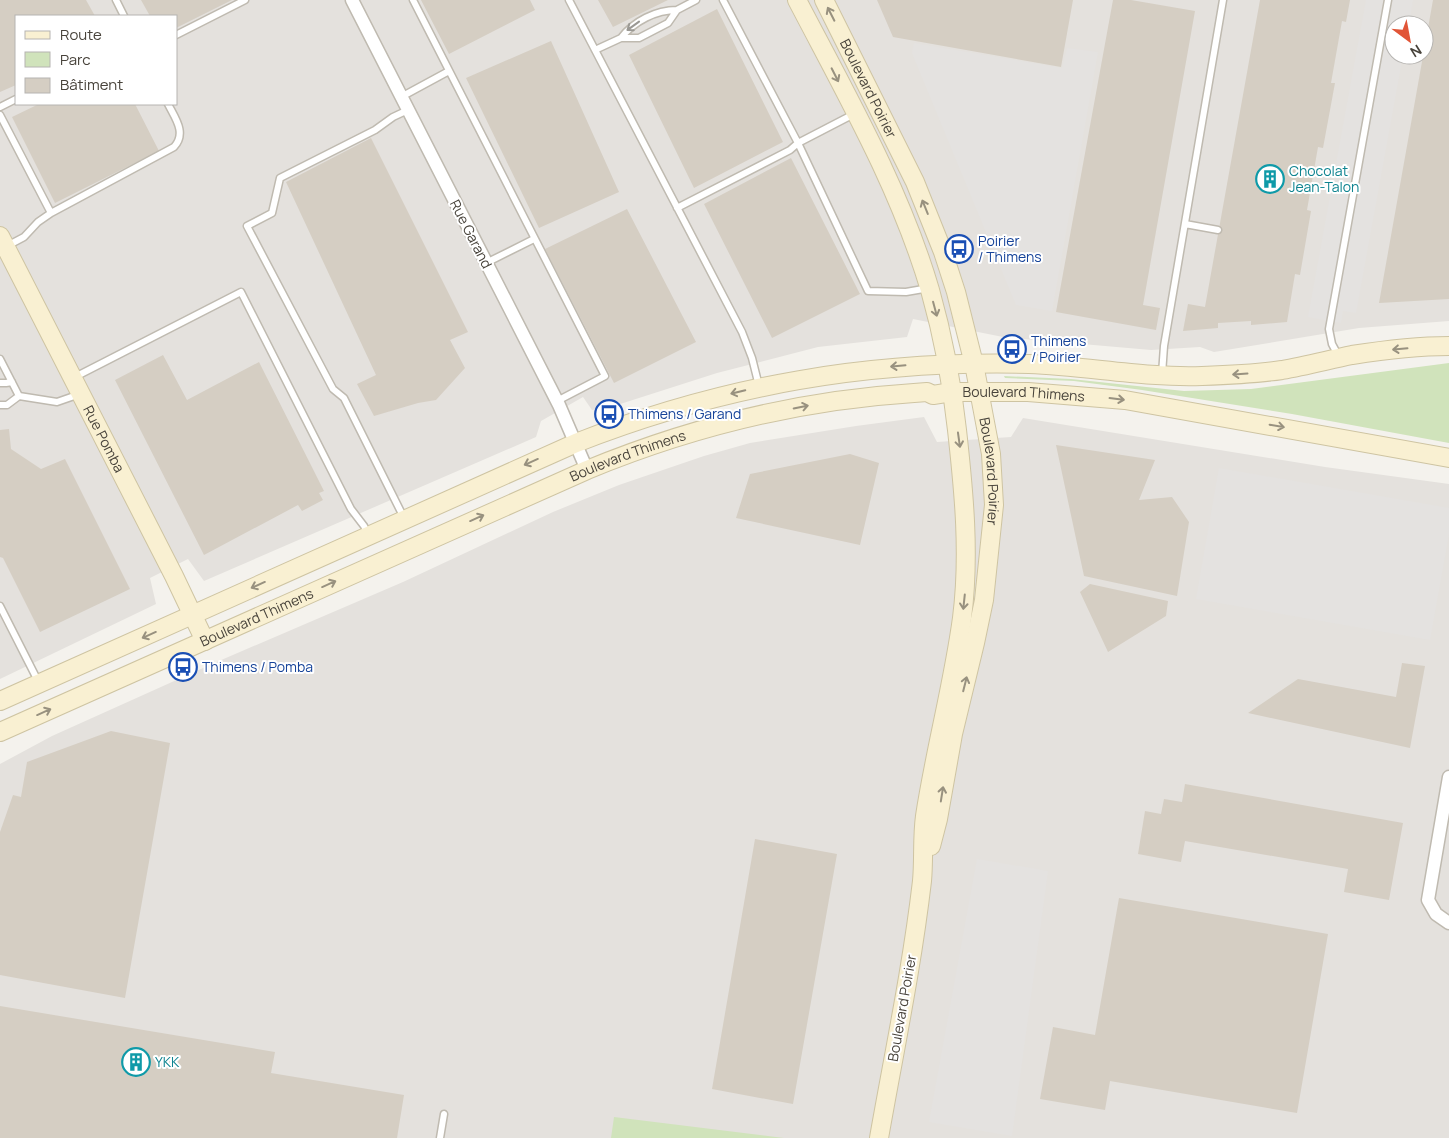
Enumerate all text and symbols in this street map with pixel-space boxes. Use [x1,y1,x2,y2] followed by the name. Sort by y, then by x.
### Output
[826,7,835,22] one-way arrow
[15,15,178,105] legend
[1384,15,1434,65] north arrow
[626,21,640,31] one-way arrow
[60,24,102,45] text: Route
[836,36,901,141] street label: Boulevard Poirier
[1407,41,1425,62] text: N
[60,49,91,70] text: Parc
[830,67,840,82] one-way arrow
[60,74,123,95] text: Bâtiment
[1289,161,1359,196] place label: Chocolat Jean-Talon
[1255,164,1285,194] building icon: Chocolat Jean-Talon
[446,196,497,271] street label: Rue Garand
[920,200,929,215] one-way arrow
[978,231,1042,266] place label: Poirier / Thimens
[944,234,974,264] bus stop icon: Poirier / Thimens
[931,300,940,316] one-way arrow
[1031,331,1086,366] place label: Thimens / Poirier
[997,334,1027,364] bus stop icon: Thimens / Poirier
[1393,344,1409,353] one-way arrow
[891,362,907,371] one-way arrow
[1232,370,1248,379] one-way arrow
[963,382,1086,406] street label: Boulevard Thimens
[730,387,746,397] one-way arrow
[1108,394,1124,404] one-way arrow
[594,399,624,429] bus stop icon: Thimens / Garand
[79,402,129,475] street label: Rue Pomba
[793,402,809,411] one-way arrow
[628,404,741,423] place label: Thimens / Garand
[975,416,1004,526] street label: Boulevard Poirier
[1268,422,1284,432] one-way arrow
[566,425,688,486] street label: Boulevard Thimens
[954,432,964,448] one-way arrow
[524,458,539,468] one-way arrow
[469,513,484,522] one-way arrow
[321,579,336,589] one-way arrow
[251,581,266,590] one-way arrow
[197,583,316,651] street label: Boulevard Thimens
[959,594,968,610] one-way arrow
[142,631,157,640] one-way arrow
[168,652,198,682] bus stop icon: Thimens / Pomba
[202,657,313,676] place label: Thimens / Pomba
[961,676,970,692] one-way arrow
[36,707,51,717] one-way arrow
[938,786,948,802] one-way arrow
[883,953,920,1063] street label: Boulevard Poirier
[121,1047,151,1077] building icon: YKK
[155,1052,180,1071] place label: YKK

